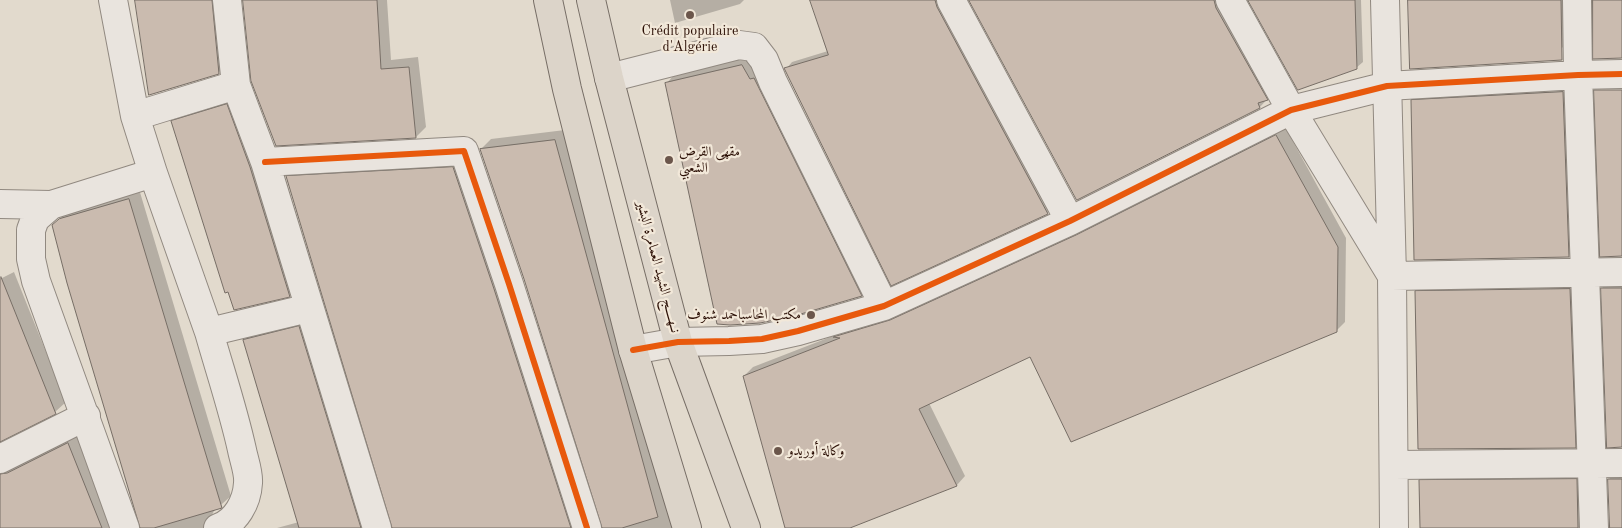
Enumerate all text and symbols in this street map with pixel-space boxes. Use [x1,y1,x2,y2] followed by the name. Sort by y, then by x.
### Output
[684,9,696,21] marker: Crédit populaire d'Algérie
[641,23,739,56] place label: Crédit populaire d'Algérie
[679,144,740,176] place label: مقهى القرض الشعبي
[663,154,675,166] marker: مقهى القرض الشعبي
[632,199,684,335] street label: نــهـــــج الشهيد العمامرة البشير
[687,307,801,323] place label: مكتب المحاسباحمد شنوف
[805,309,817,321] marker: مكتب المحاسباحمد شنوف
[788,443,844,459] place label: وكالة أوريدو
[772,445,784,457] marker: وكالة أوريدو

